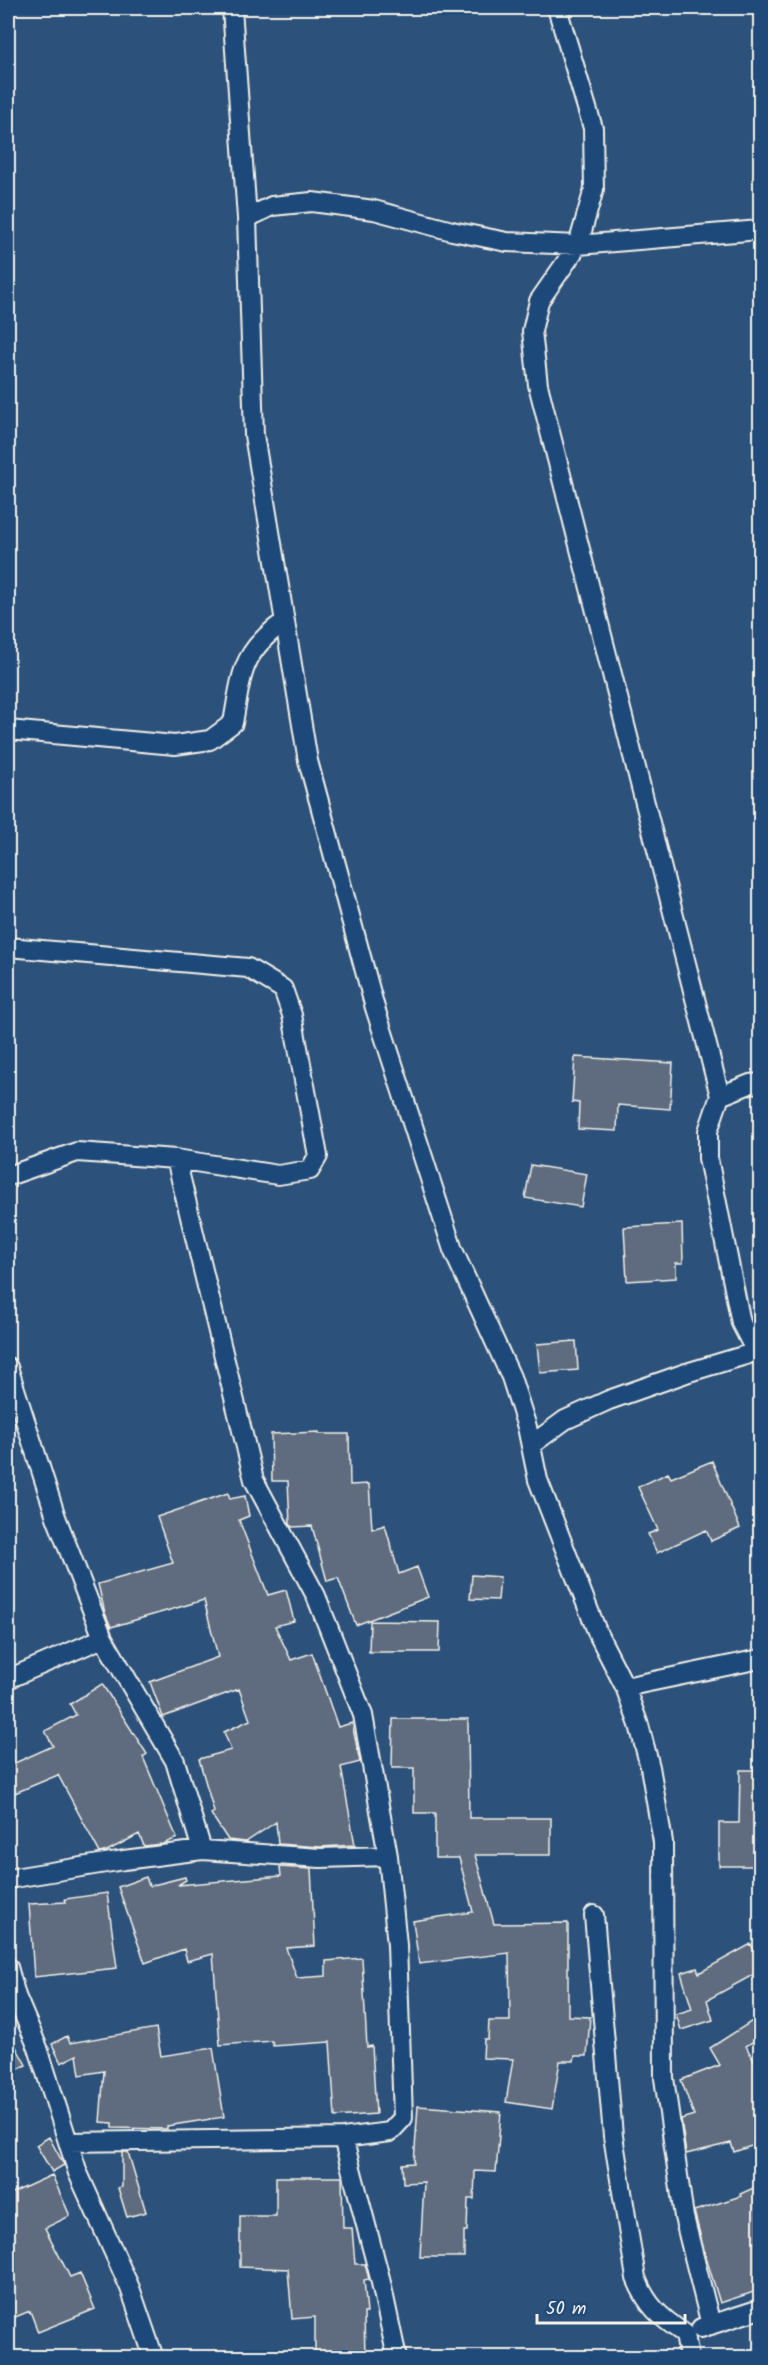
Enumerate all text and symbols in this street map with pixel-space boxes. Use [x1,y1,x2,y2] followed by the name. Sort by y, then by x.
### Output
[537,2287,686,2325] scale bar
[546,2295,586,2324] text: 50 m

